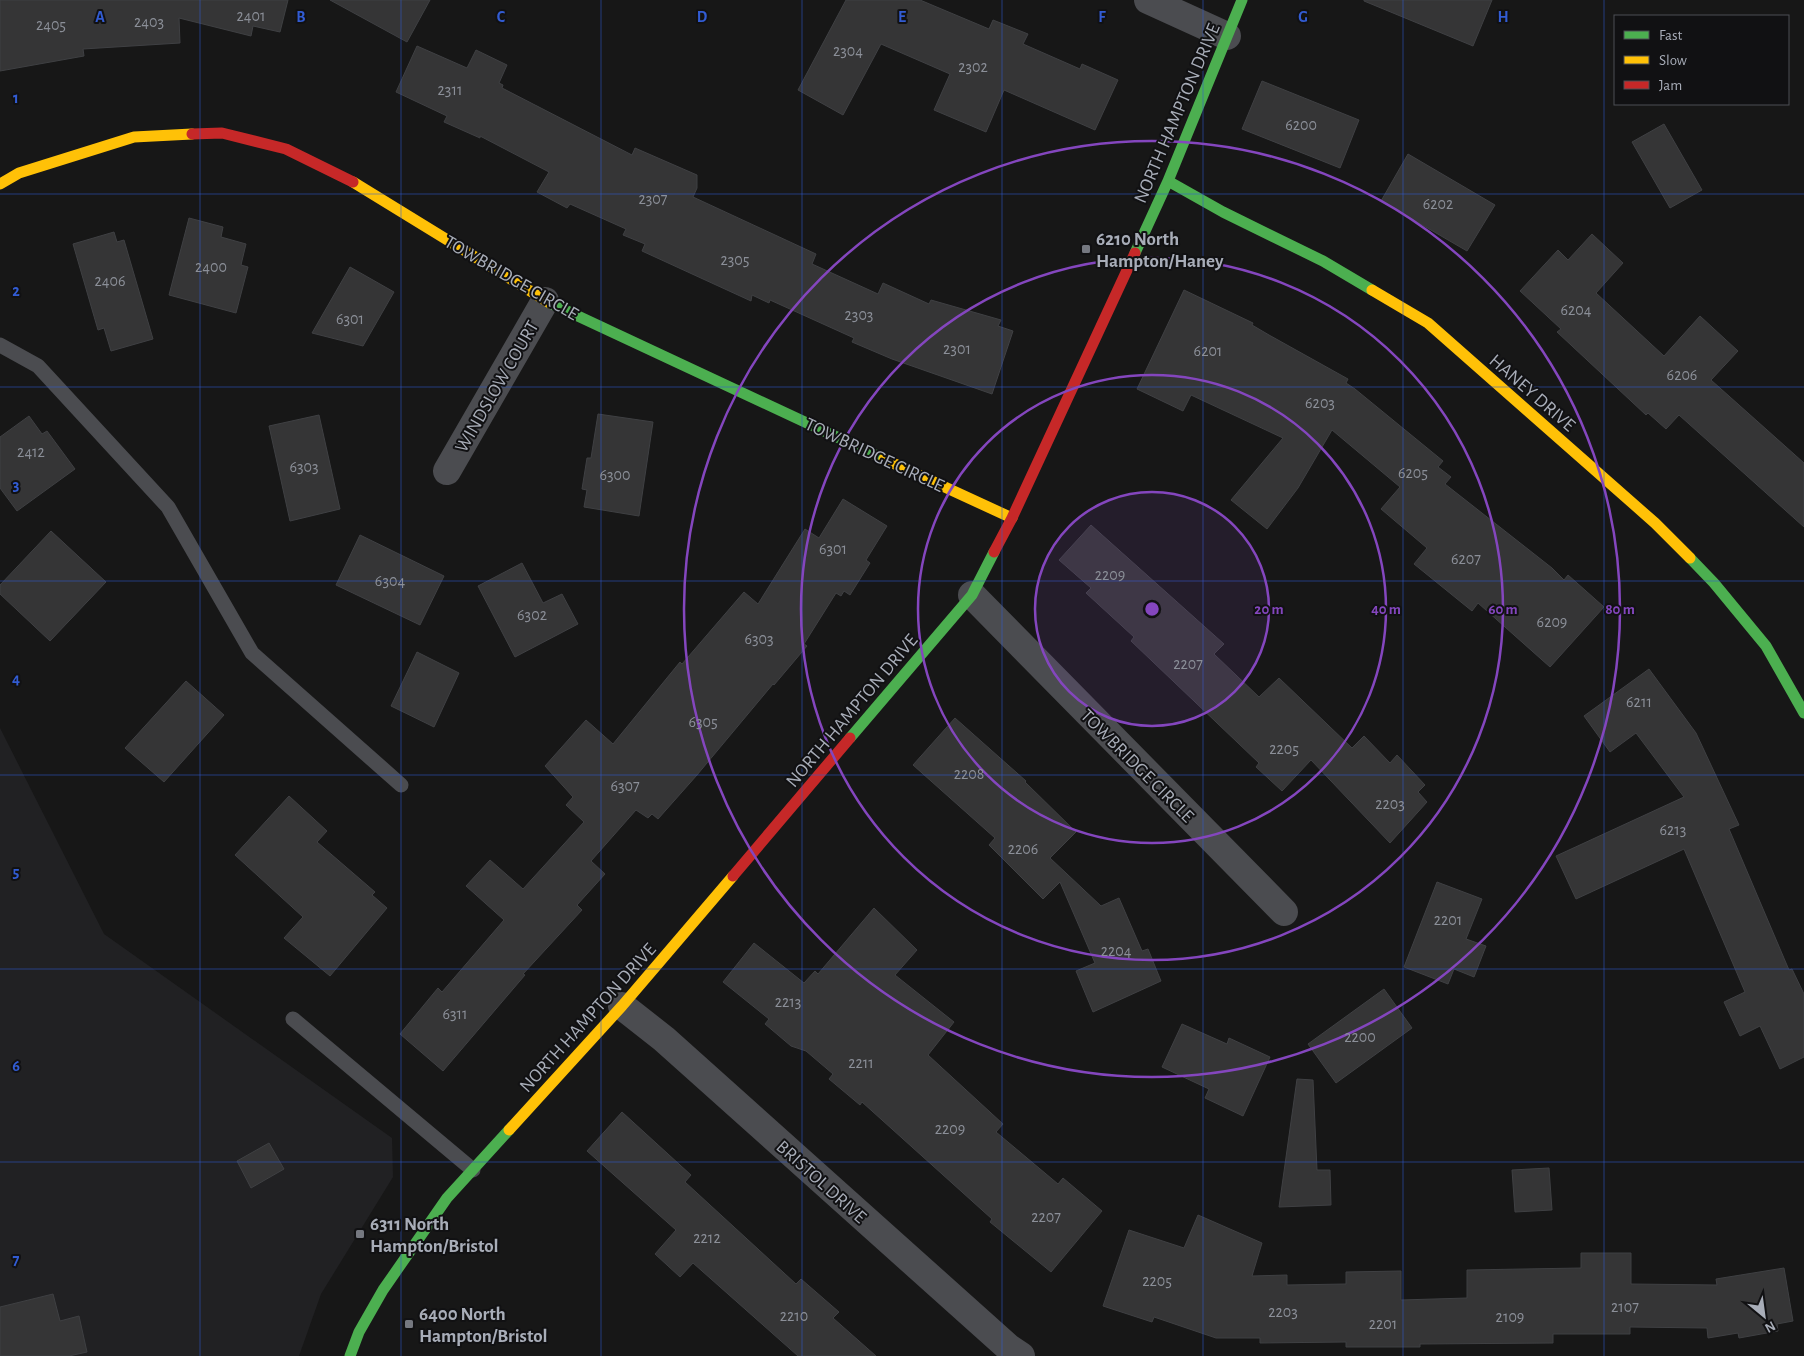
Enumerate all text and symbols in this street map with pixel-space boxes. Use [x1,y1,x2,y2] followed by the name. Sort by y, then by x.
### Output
[237,8,265,24] house number: 2401
[95,9,105,25] text: A
[296,9,306,25] text: B
[497,9,506,25] text: C
[697,9,708,25] text: D
[898,9,906,25] text: E
[1098,9,1106,25] text: F
[1298,9,1308,25] text: G
[1497,9,1509,25] text: H
[134,14,164,30] house number: 2403
[1614,15,1789,105] legend
[36,17,66,33] house number: 2405
[1131,21,1224,206] street label: NORTH HAMPTON DRIVE
[1659,28,1683,43] text: Fast
[833,43,863,59] house number: 2304
[1659,53,1687,68] text: Slow
[958,59,988,75] house number: 2302
[1659,78,1682,93] text: Jam
[438,82,462,98] house number: 2311
[13,90,19,106] text: 1
[1285,117,1317,133] house number: 6200
[639,191,668,207] house number: 2307
[1423,196,1453,212] house number: 6202
[1096,230,1224,271] place label: 6210 North Hampton/Haney
[441,232,582,324] street label: TOWBRIDGE CIRCLE
[1080,243,1092,255] marker: 6210 North Hampton/Haney
[720,252,750,268] house number: 2305
[195,259,227,275] house number: 2400
[95,273,125,289] house number: 2406
[12,283,20,299] text: 2
[1561,302,1592,318] house number: 6204
[845,307,873,323] house number: 2303
[336,311,364,327] house number: 6301
[452,318,543,456] street label: WINDSLOW COURT
[943,341,971,357] house number: 2301
[1194,343,1222,359] house number: 6201
[1486,351,1579,435] street label: HANEY DRIVE
[1667,367,1697,383] house number: 6206
[1305,395,1335,411] house number: 6203
[802,415,947,496] street label: TOWBRIDGE CIRCLE
[17,444,45,460] house number: 2412
[289,459,319,475] house number: 6303
[1398,465,1428,481] house number: 6205
[599,467,631,483] house number: 6300
[13,477,20,493] text: 3
[819,541,847,557] house number: 6301
[1451,551,1481,567] house number: 6207
[1095,567,1125,583] house number: 2209
[375,573,405,589] house number: 6304
[1143,600,1161,618] centre of rings
[1254,602,1284,617] text: 20 m
[1371,602,1401,617] text: 40 m
[1488,602,1518,617] text: 60 m
[1605,602,1635,617] text: 80 m
[517,607,547,623] house number: 6302
[1537,614,1567,630] house number: 6209
[744,631,774,647] house number: 6303
[783,631,921,791] street label: NORTH HAMPTON DRIVE
[1173,656,1203,672] house number: 2207
[12,671,20,687] text: 4
[1626,694,1652,710] house number: 6211
[1077,706,1197,826] street label: TOWBRIDGE CIRCLE
[688,714,718,730] house number: 6305
[1269,741,1299,757] house number: 2205
[954,766,984,782] house number: 2208
[610,778,640,794] house number: 6307
[1375,796,1405,812] house number: 2203
[1660,822,1686,838] house number: 6213
[1008,841,1038,857] house number: 2206
[13,864,20,880] text: 5
[1434,912,1462,928] house number: 2201
[516,940,660,1096] street label: NORTH HAMPTON DRIVE
[1101,943,1132,959] house number: 2204
[775,994,801,1010] house number: 2213
[442,1006,468,1022] house number: 6311
[1344,1029,1376,1045] house number: 2200
[848,1055,874,1071] house number: 2211
[12,1058,20,1074] text: 6
[935,1121,965,1137] house number: 2209
[772,1137,870,1227] street label: BRISTOL DRIVE
[1031,1209,1061,1225] house number: 2207
[370,1215,499,1256] place label: 6311 North Hampton/Bristol
[354,1228,366,1240] marker: 6311 North Hampton/Bristol
[693,1230,721,1246] house number: 2212
[13,1252,20,1268] text: 7
[1142,1273,1172,1289] house number: 2205
[1739,1291,1789,1341] north arrow
[1611,1299,1639,1315] house number: 2107
[1268,1304,1298,1320] house number: 2203
[419,1305,548,1346] place label: 6400 North Hampton/Bristol
[780,1308,808,1324] house number: 2210
[1496,1309,1524,1325] house number: 2109
[1369,1316,1397,1332] house number: 2201
[403,1318,415,1330] marker: 6400 North Hampton/Bristol
[1762,1318,1777,1335] text: N

